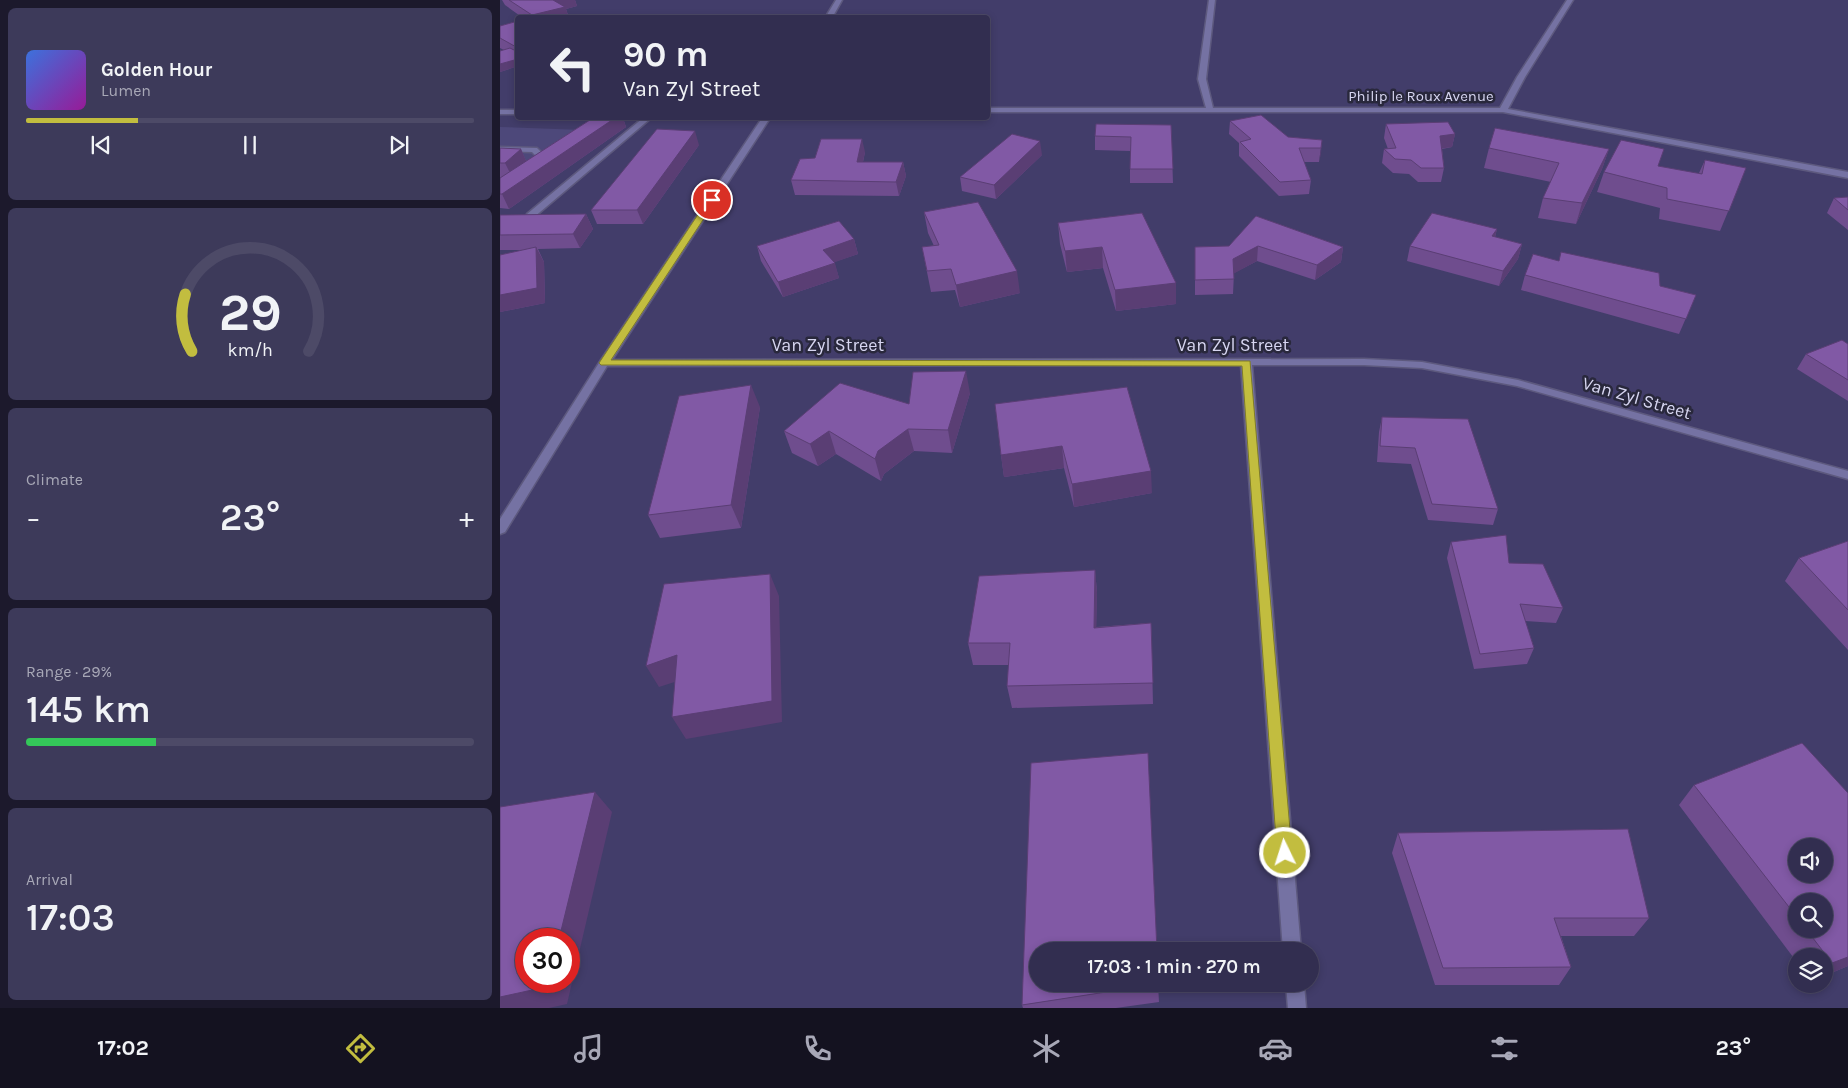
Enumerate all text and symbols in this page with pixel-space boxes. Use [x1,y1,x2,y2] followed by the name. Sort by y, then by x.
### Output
[623,34,709,75] text: 90 m
[540,35,605,100] icon: left
[101,59,212,81] text: Golden Hour
[623,76,760,102] text: Van Zyl Street
[101,81,151,100] text: Lumen
[1348,87,1494,105] street label: Philip le Roux Avenue
[87,131,115,159] icon: previous
[236,131,264,159] icon: pause
[385,131,413,159] icon: next
[691,179,733,221] pin
[698,186,726,214] icon: arrive
[218,282,282,343] text: 29
[772,334,884,356] street label: Van Zyl Street
[1177,334,1289,356] street label: Van Zyl Street
[227,340,273,361] text: km/h
[1580,372,1694,424] street label: Van Zyl Street
[26,470,83,489] text: Climate
[220,495,280,540] text: 23°
[26,501,41,534] text: −
[459,501,474,534] text: +
[26,662,112,681] text: Range · 29%
[26,687,151,732] text: 145 km
[1258,826,1310,878] position arrow
[1788,838,1833,993] map controls
[1788,838,1833,883] button: sound
[26,870,73,889] text: Arrival
[1788,893,1833,938] button: search
[26,895,115,940] text: 17:03
[515,928,580,993] speed limit sign: 30
[1788,948,1833,993] button: layers
[1087,956,1261,978] text: 17:03 · 1 min · 270 m
[343,1031,378,1066] icon: directions
[571,1031,606,1066] icon: music
[800,1031,835,1066] icon: phone
[1029,1031,1064,1066] icon: climate
[1258,1031,1293,1066] icon: car
[1487,1031,1522,1066] icon: filters
[97,1035,149,1061] text: 17:02
[1716,1035,1751,1061] text: 23°

